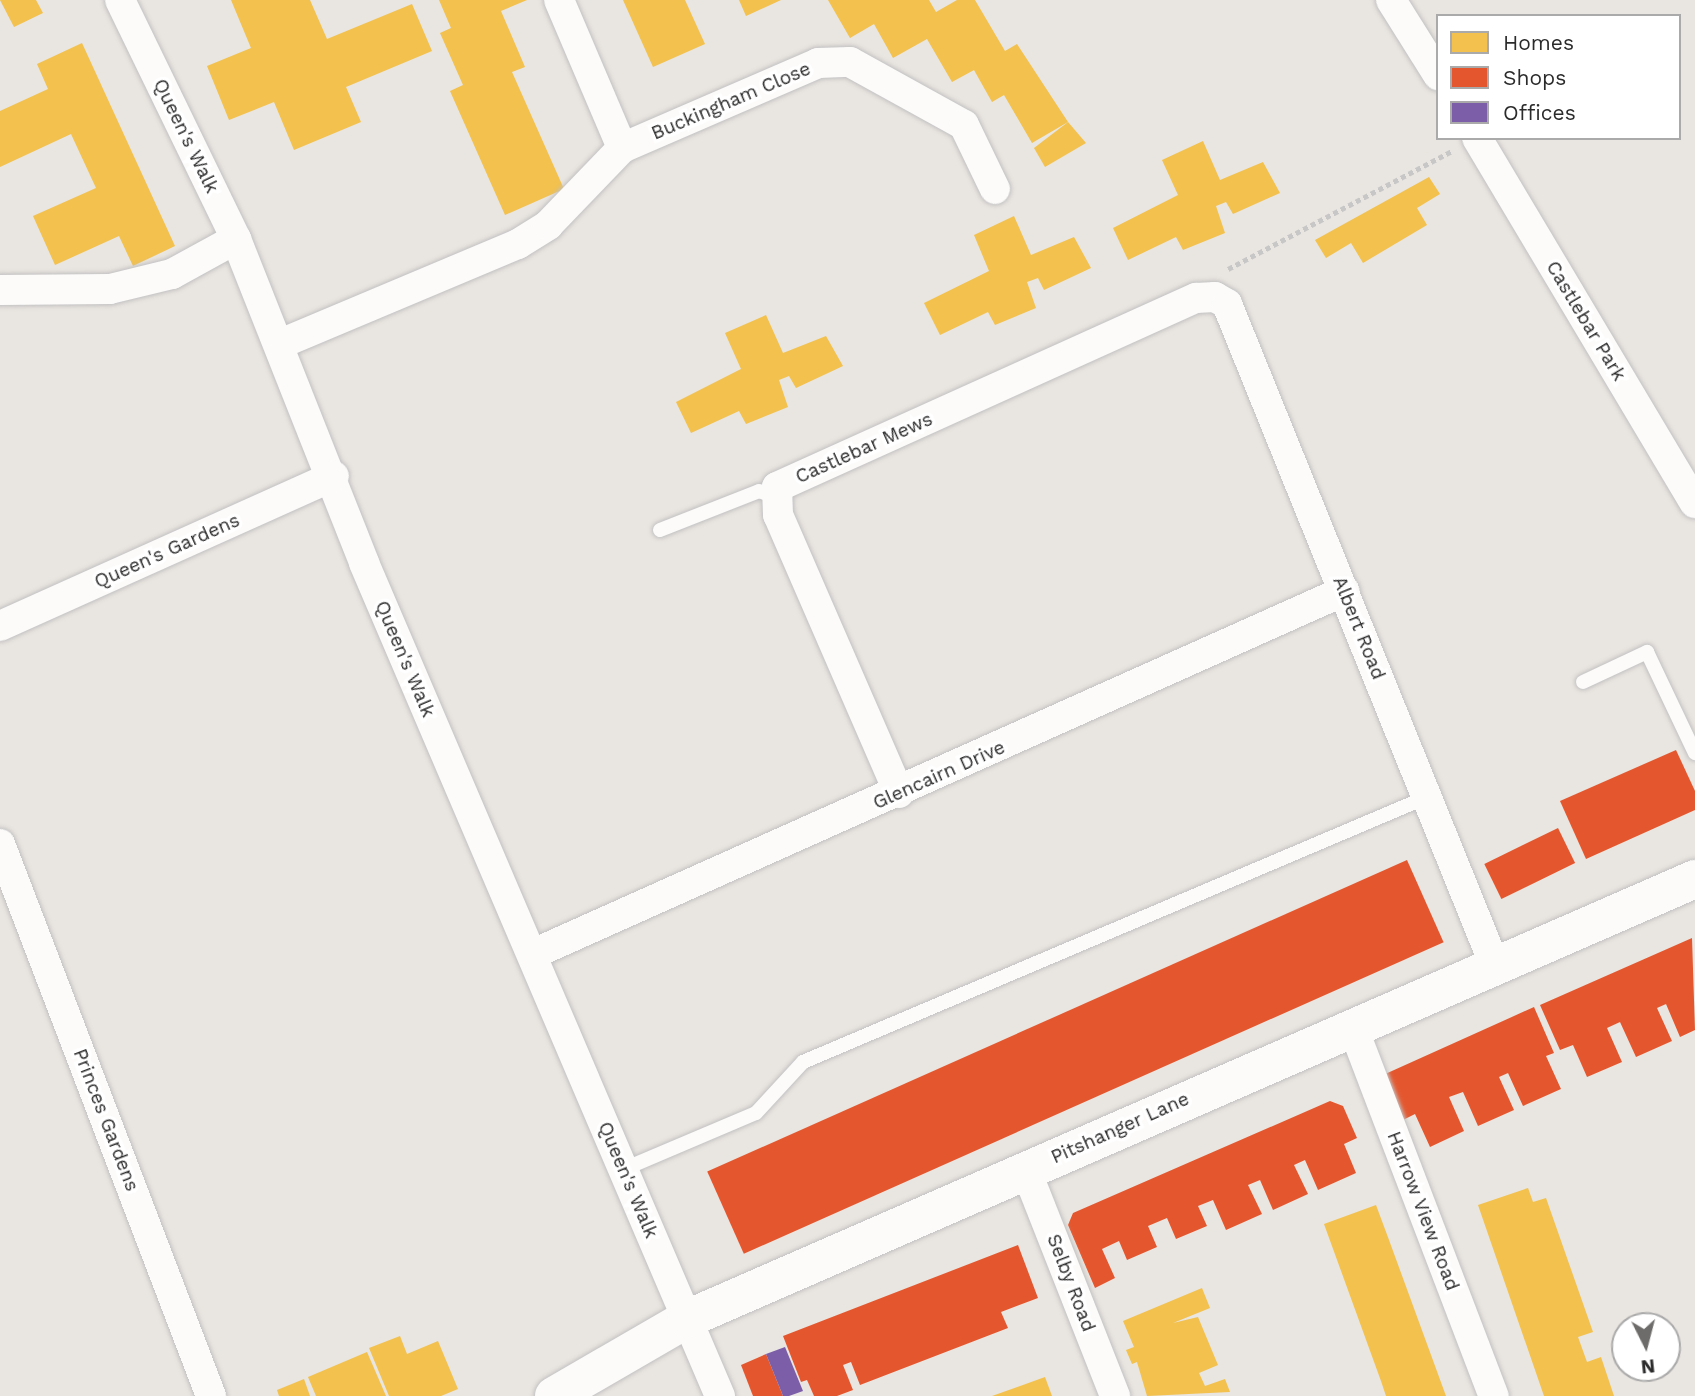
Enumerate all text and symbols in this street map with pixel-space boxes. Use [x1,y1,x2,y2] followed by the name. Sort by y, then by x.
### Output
[1436,14,1681,140] legend
[1503,30,1574,55] text: Homes
[648,57,814,145] street label: Buckingham Close
[1503,65,1566,90] text: Shops
[148,75,224,197] street label: Queen's Walk
[1503,100,1576,125] text: Offices
[1541,257,1631,385] street label: Castlebar Park
[792,408,936,488] street label: Castlebar Mews
[91,509,243,593] street label: Queen's Gardens
[1328,573,1390,683] street label: Albert Road
[370,597,440,721] street label: Queen's Walk
[870,736,1008,814] street label: Glencairn Drive
[68,1045,144,1195] street label: Princes Gardens
[1047,1087,1193,1169] street label: Pitshanger Lane
[593,1118,663,1242] street label: Queen's Walk
[1382,1128,1464,1294] street label: Harrow View Road
[1042,1231,1100,1335] street label: Selby Road
[1611,1312,1681,1382] north arrow
[1640,1354,1656,1379] text: N

